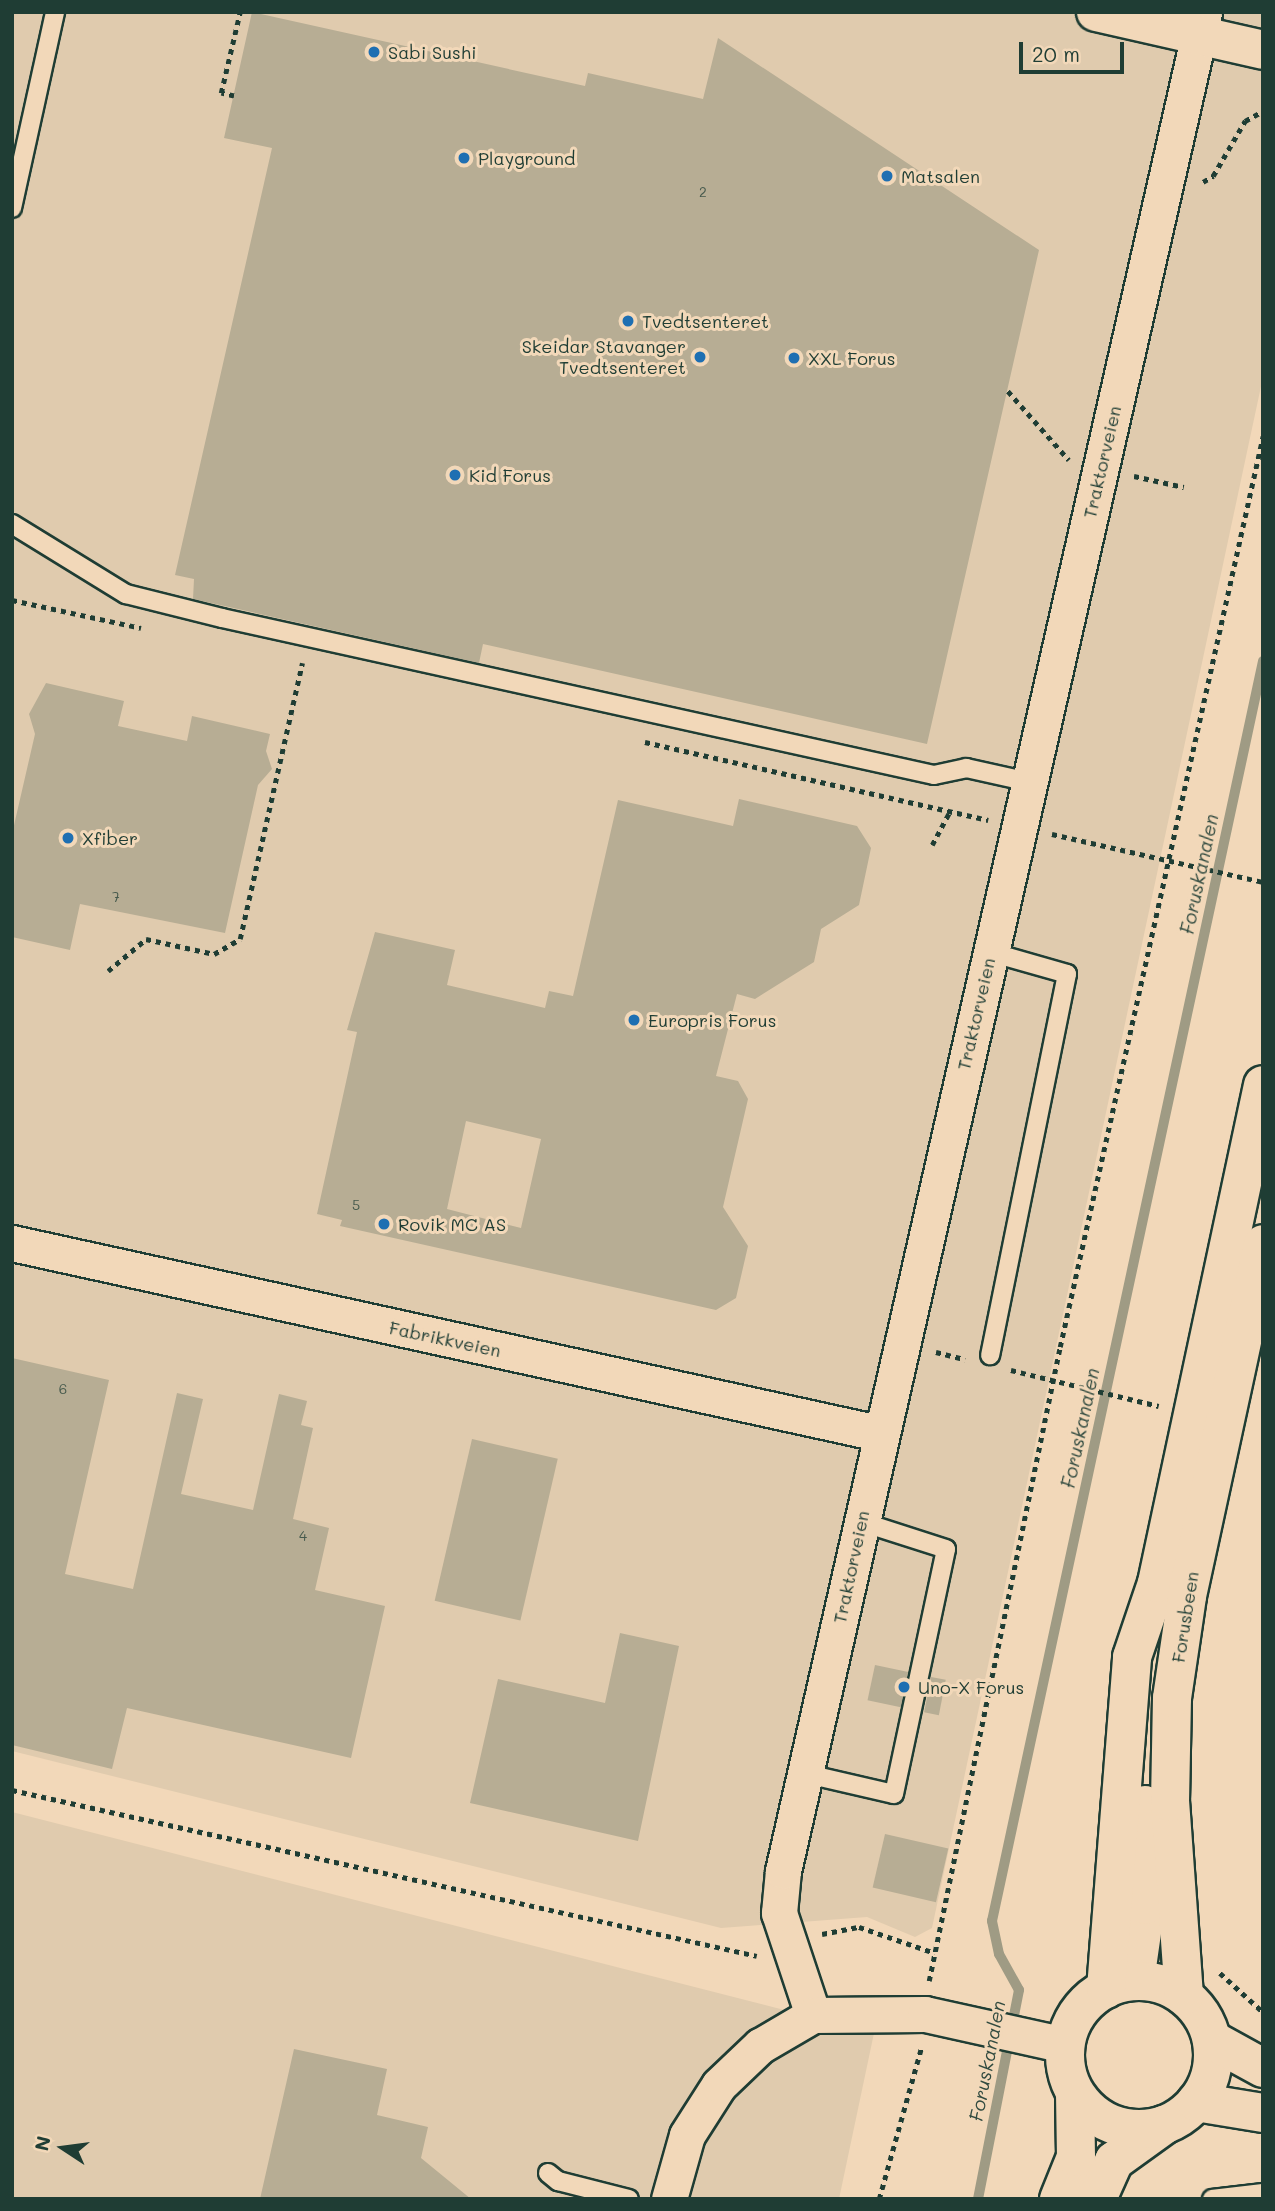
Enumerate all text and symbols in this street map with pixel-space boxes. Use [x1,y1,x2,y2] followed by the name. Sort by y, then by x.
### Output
[1023,28,1128,72] scale bar
[1032,40,1080,67] text: 20 m
[388,41,476,63] place label: Sabi Sushi
[366,44,382,60] marker: Sabi Sushi
[478,147,576,169] place label: Playground
[456,150,472,166] marker: Playground
[901,165,980,187] place label: Matsalen
[879,168,895,184] marker: Matsalen
[699,184,707,200] house number: 2
[642,310,769,332] place label: Tvedtsenteret
[620,313,636,329] marker: Tvedtsenteret
[522,336,686,378] place label: Skeidar Stavanger Tvedtsenteret
[808,347,895,369] place label: XXL Forus
[692,349,708,365] marker: Skeidar Stavanger Tvedtsenteret
[786,350,802,366] marker: XXL Forus
[1079,404,1125,520] street label: Traktorveien
[469,464,551,486] place label: Kid Forus
[447,467,463,483] marker: Kid Forus
[1175,812,1223,936] water label: Foruskanalen
[82,827,138,849] place label: Xfiber
[60,830,76,846] marker: Xfiber
[112,889,120,905] house number: 7
[953,956,999,1072] street label: Traktorveien
[648,1009,776,1031] place label: Europris Forus
[626,1012,642,1028] marker: Europris Forus
[352,1197,360,1213] house number: 5
[398,1213,506,1235] place label: Rovik MC AS
[376,1216,392,1232] marker: Rovik MC AS
[387,1317,503,1361] street label: Fabrikkveien
[1056,1366,1104,1490] water label: Foruskanalen
[59,1381,67,1397] house number: 6
[829,1509,873,1625] street label: Traktorveien
[299,1528,307,1544] house number: 4
[1167,1570,1203,1664] street label: Forusbeen
[918,1676,1024,1698] place label: Uno-X Forus
[896,1679,912,1695] marker: Uno-X Forus
[964,1999,1010,2123] water label: Foruskanalen
[28,2113,98,2183] north arrow
[28,2133,56,2153] text: N

